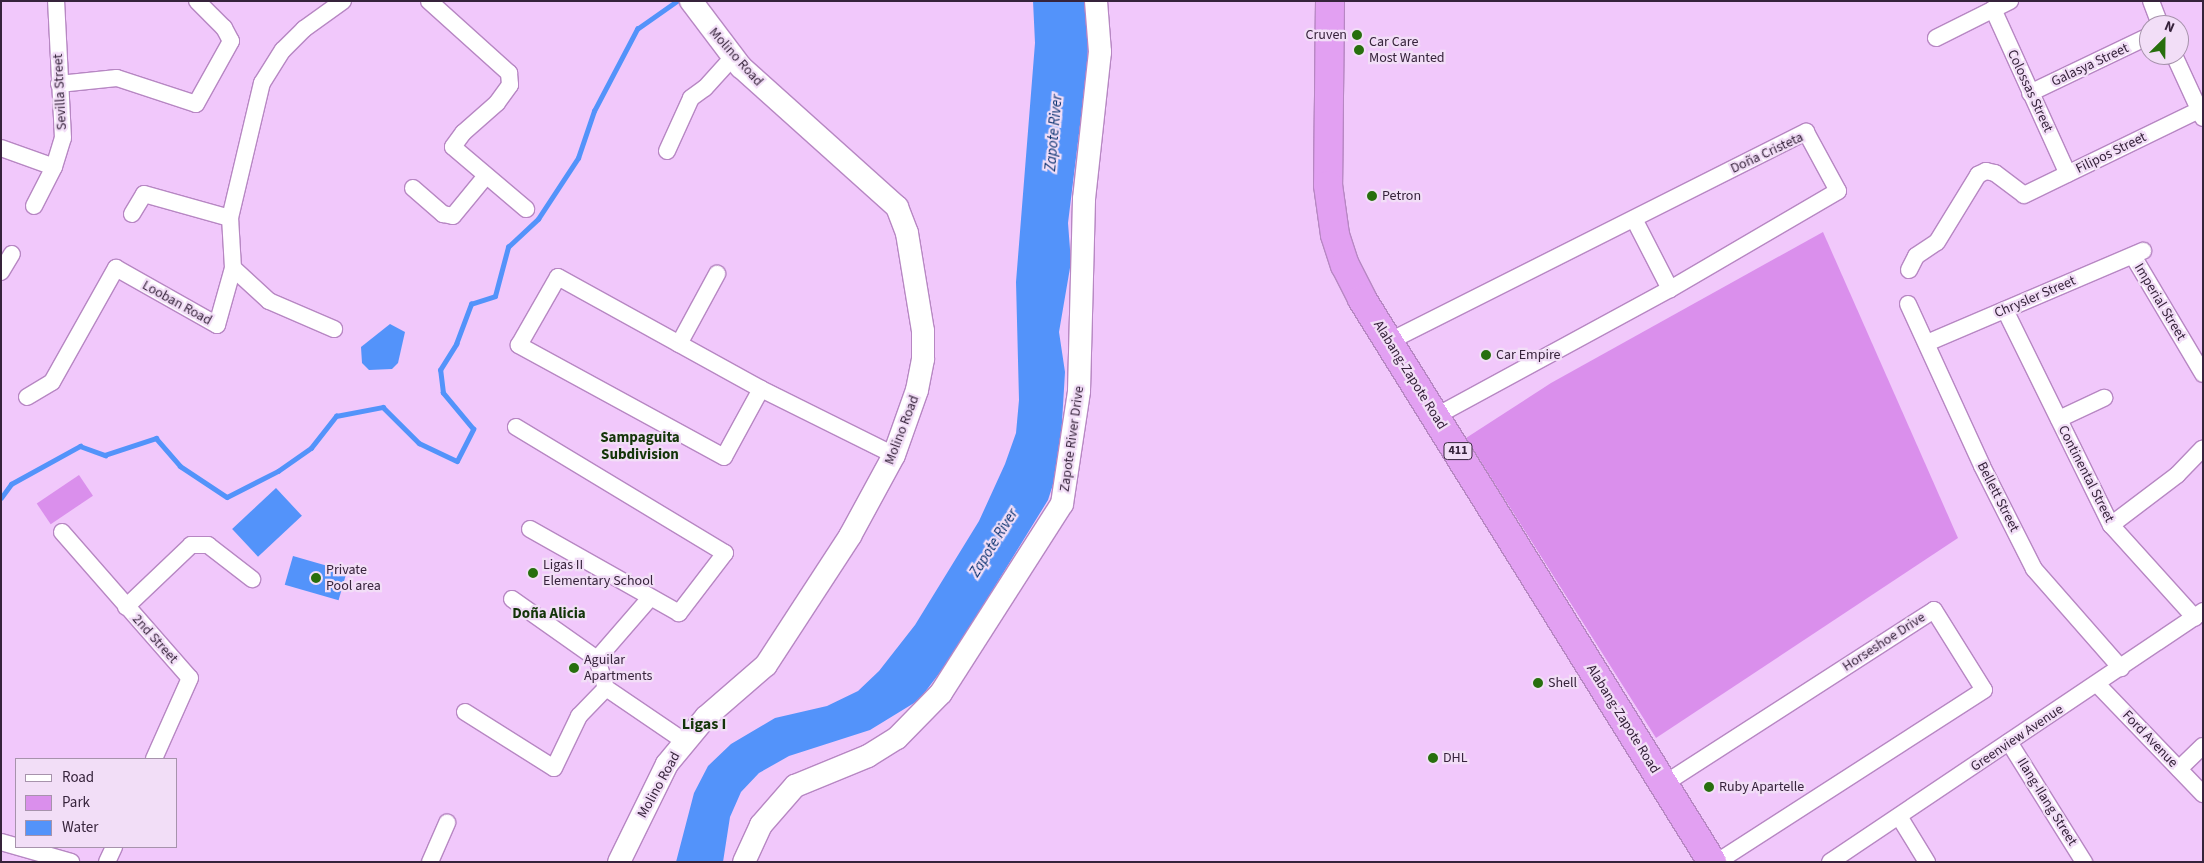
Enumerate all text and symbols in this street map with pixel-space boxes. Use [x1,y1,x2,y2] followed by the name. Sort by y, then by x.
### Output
[2139,15,2189,65] north arrow
[2161,16,2178,38] text: N
[705,24,767,90] street label: Molino Road
[1305,27,1347,43] place label: Cruven
[1351,29,1363,41] marker: Cruven
[1369,34,1445,66] place label: Car Care Most Wanted
[2049,40,2131,90] street label: Galasya Street
[1353,44,1365,56] marker: Car Care Most Wanted
[2004,47,2056,135] street label: Colossas Street
[50,53,70,131] street label: Sevilla Street
[1042,94,1066,172] water label: Zapote River
[1728,129,1806,177] street label: Doña Cristeta
[2073,129,2149,177] street label: Filipos Street
[1382,188,1421,204] place label: Petron
[1366,190,1378,202] marker: Petron
[2130,260,2190,344] street label: Imperial Street
[1992,272,2078,322] street label: Chrysler Street
[139,277,215,329] street label: Looban Road
[1370,317,1450,433] street label: Alabang-Zapote Road
[1496,347,1561,363] place label: Car Empire
[1480,349,1492,361] marker: Car Empire
[1056,385,1088,493] street label: Zapote River Drive
[881,393,923,467] street label: Molino Road
[2054,423,2118,525] street label: Continental Street
[600,428,680,463] district label: Sampaguita Subdivision
[1443,442,1473,461] road number: 411
[1973,459,2023,535] street label: Bellett Street
[966,506,1022,580] water label: Zapote River
[543,557,653,590] place label: Ligas II Elementary School
[326,562,381,594] place label: Private Pool area
[527,567,539,579] marker: Ligas II Elementary School
[310,572,322,584] marker: Private Pool area
[512,605,586,623] district label: Doña Alicia
[1839,609,1929,675] street label: Horseshoe Drive
[129,611,181,667] street label: 2nd Street
[584,652,652,684] place label: Aguilar Apartments
[1583,661,1663,777] street label: Alabang-Zapote Road
[568,662,580,674] marker: Aguilar Apartments
[1548,675,1577,691] place label: Shell
[1532,677,1544,689] marker: Shell
[1968,701,2066,775] street label: Greenview Avenue
[2119,707,2181,771] street label: Ford Avenue
[682,714,726,734] district label: Ligas I
[634,749,684,821] street label: Molino Road
[1443,750,1468,766] place label: DHL
[1427,752,1439,764] marker: DHL
[2013,755,2081,849] street label: Ilang-Ilang Street
[15,758,178,848] legend
[62,767,94,788] text: Road
[1719,779,1804,795] place label: Ruby Apartelle
[1703,781,1715,793] marker: Ruby Apartelle
[62,792,90,813] text: Park
[62,817,98,838] text: Water

